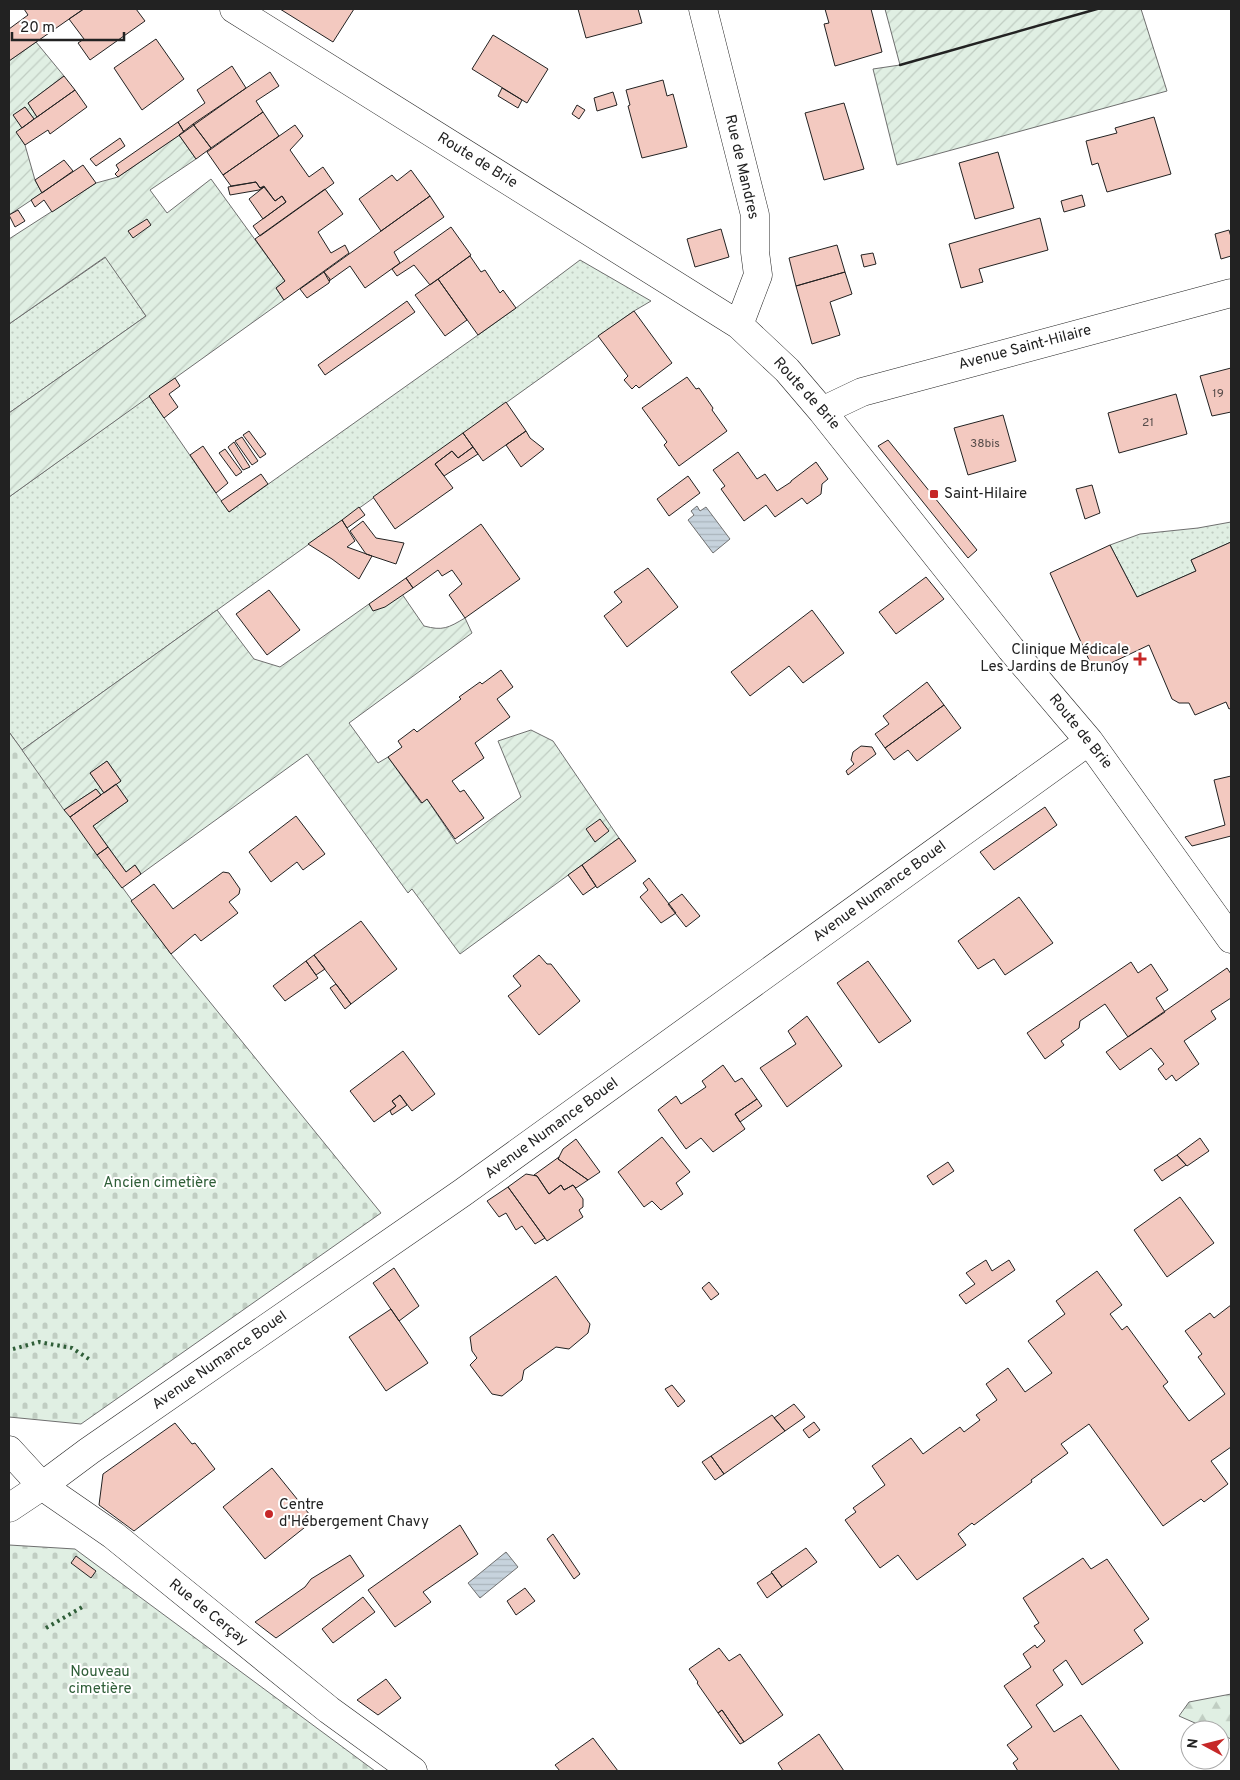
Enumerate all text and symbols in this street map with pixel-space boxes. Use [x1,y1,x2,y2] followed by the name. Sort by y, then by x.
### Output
[12,10,125,42] scale bar
[20,19,55,38] text: 20 m
[720,113,762,221] street label: Rue de Mandres
[433,129,521,193] street label: Route de Brie
[956,321,1094,375] street label: Avenue Saint-Hilaire
[768,354,844,434] street label: Route de Brie
[1212,386,1224,402] house number: 19
[1142,415,1154,431] house number: 21
[970,436,1000,452] house number: 38bis
[944,485,1027,504] place label: Saint-Hilaire
[928,488,940,500] marker: Saint-Hilaire
[980,641,1129,677] place label: Clinique Médicale Les Jardins de Brunoy
[1133,652,1147,666] marker: Clinique Médicale Les Jardins de Brunoy
[1044,691,1116,773] street label: Route de Brie
[810,837,950,947] street label: Avenue Numance Bouel
[482,1074,622,1184] street label: Avenue Numance Bouel
[103,1174,217,1193] park label: Ancien cimetière
[149,1307,291,1415] street label: Avenue Numance Bouel
[279,1496,429,1532] place label: Centre d'Hébergement Chavy
[263,1508,275,1520] marker: Centre d'Hébergement Chavy
[165,1575,251,1651] street label: Rue de Cerçay
[69,1663,131,1699] park label: Nouveau cimetière
[1180,1720,1230,1770] north arrow
[1185,1738,1203,1750] text: N

